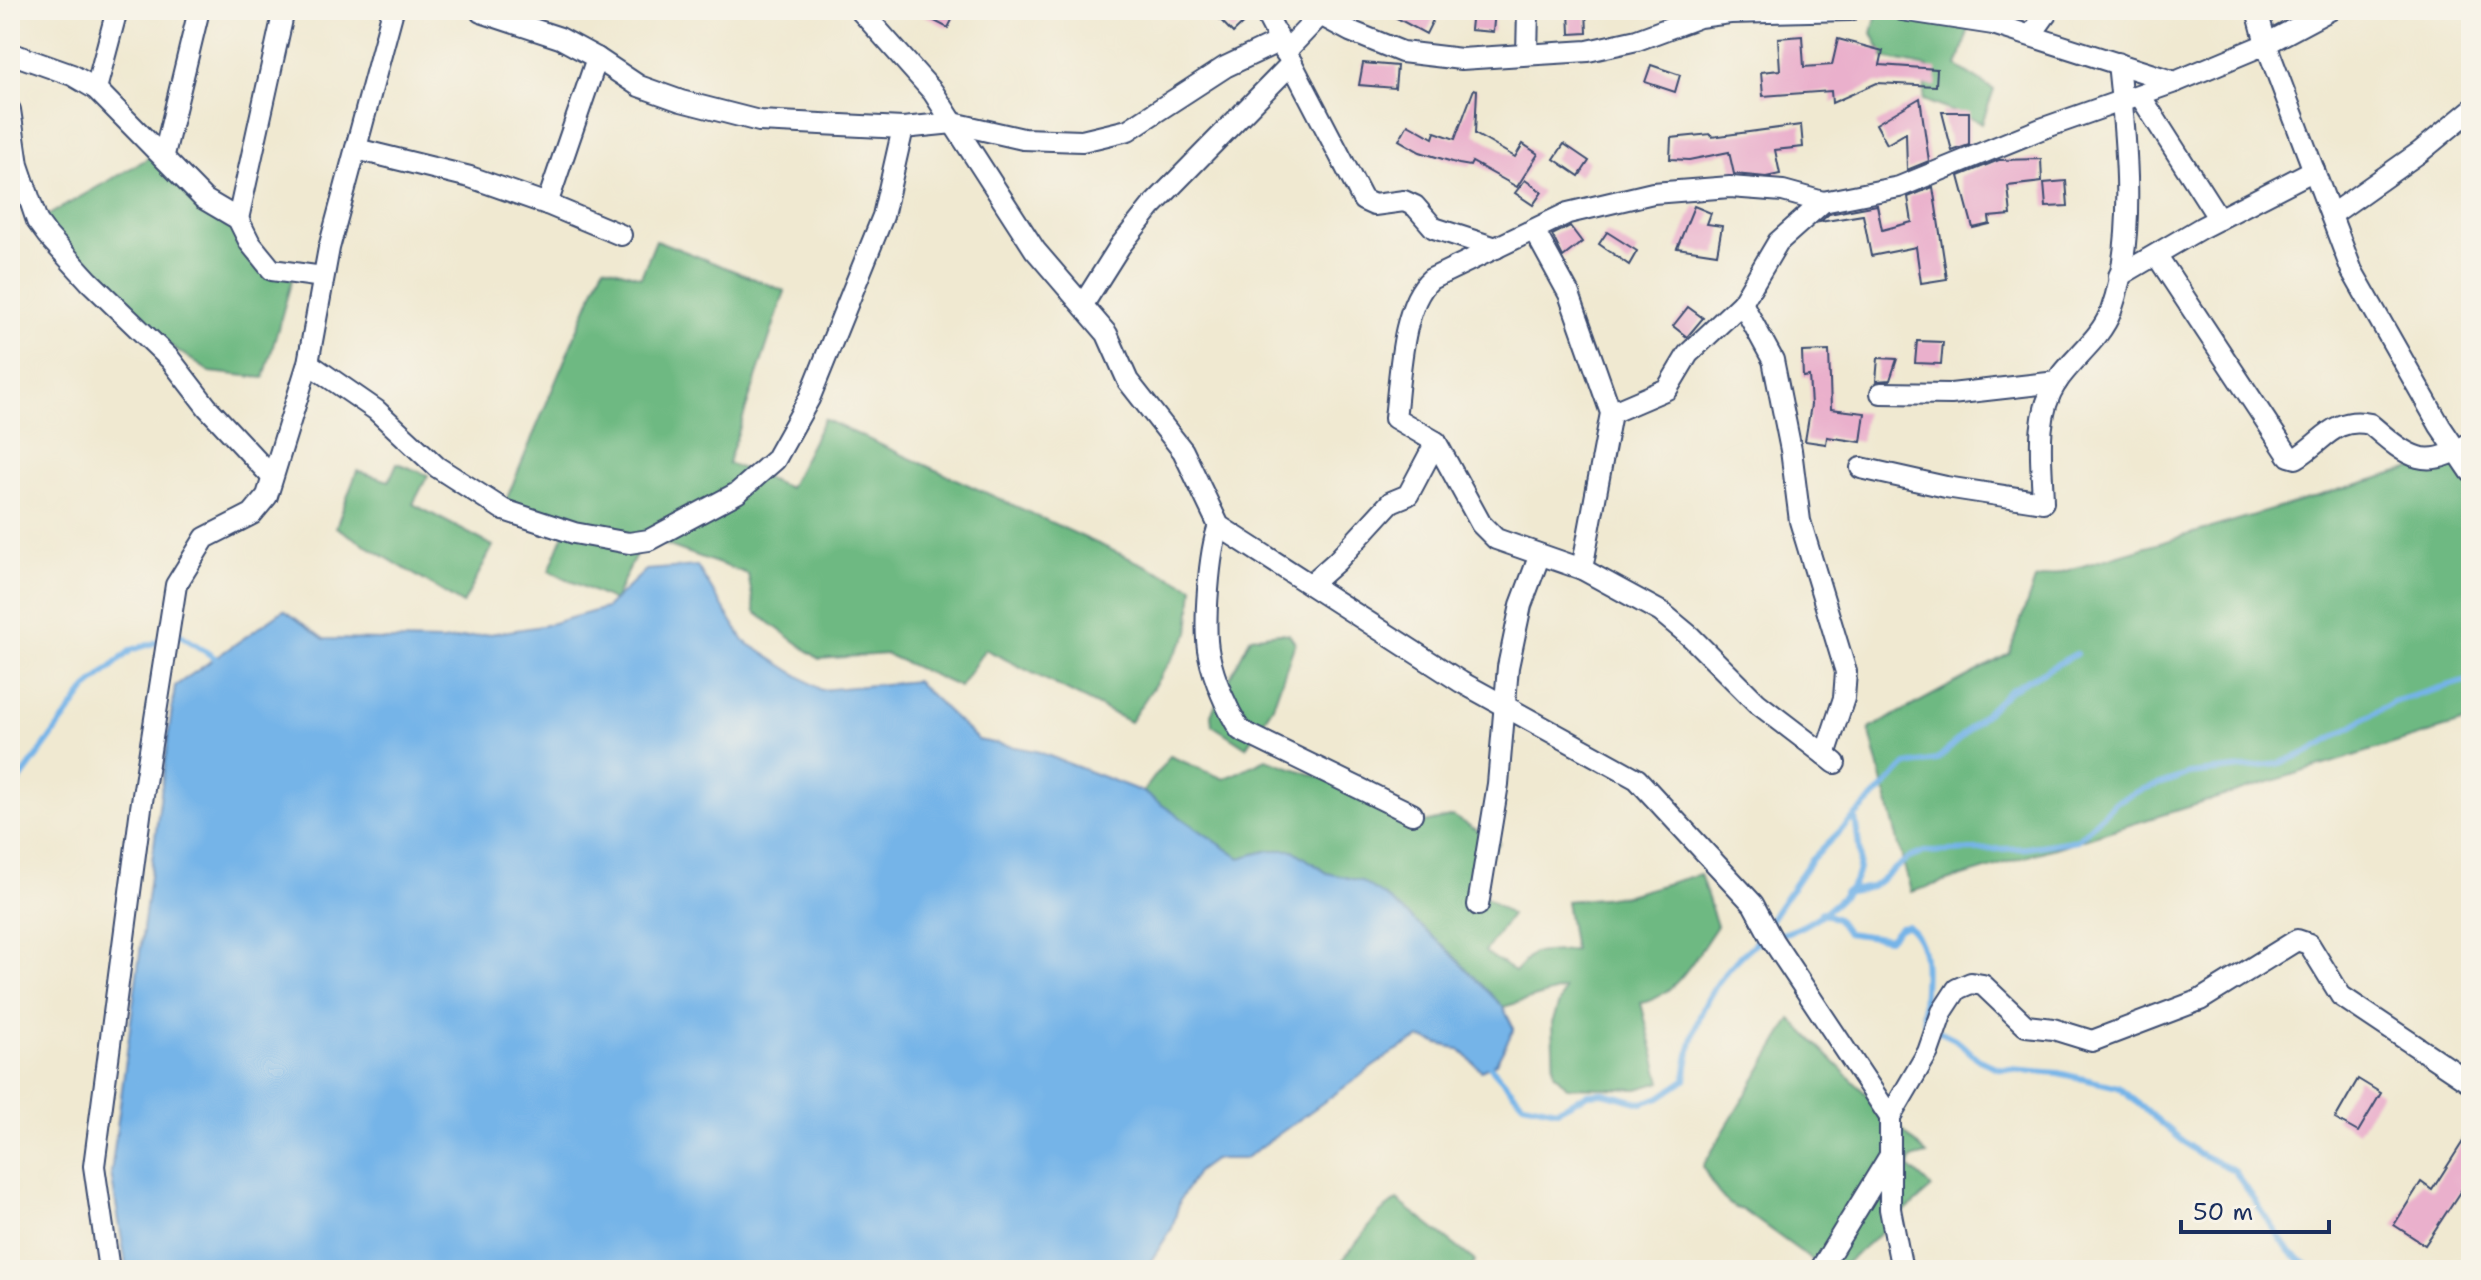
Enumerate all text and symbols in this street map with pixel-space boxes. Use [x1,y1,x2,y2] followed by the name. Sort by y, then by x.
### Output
[2181,1184,2329,1234] scale bar
[2193,1196,2253,1228] text: 50 m

